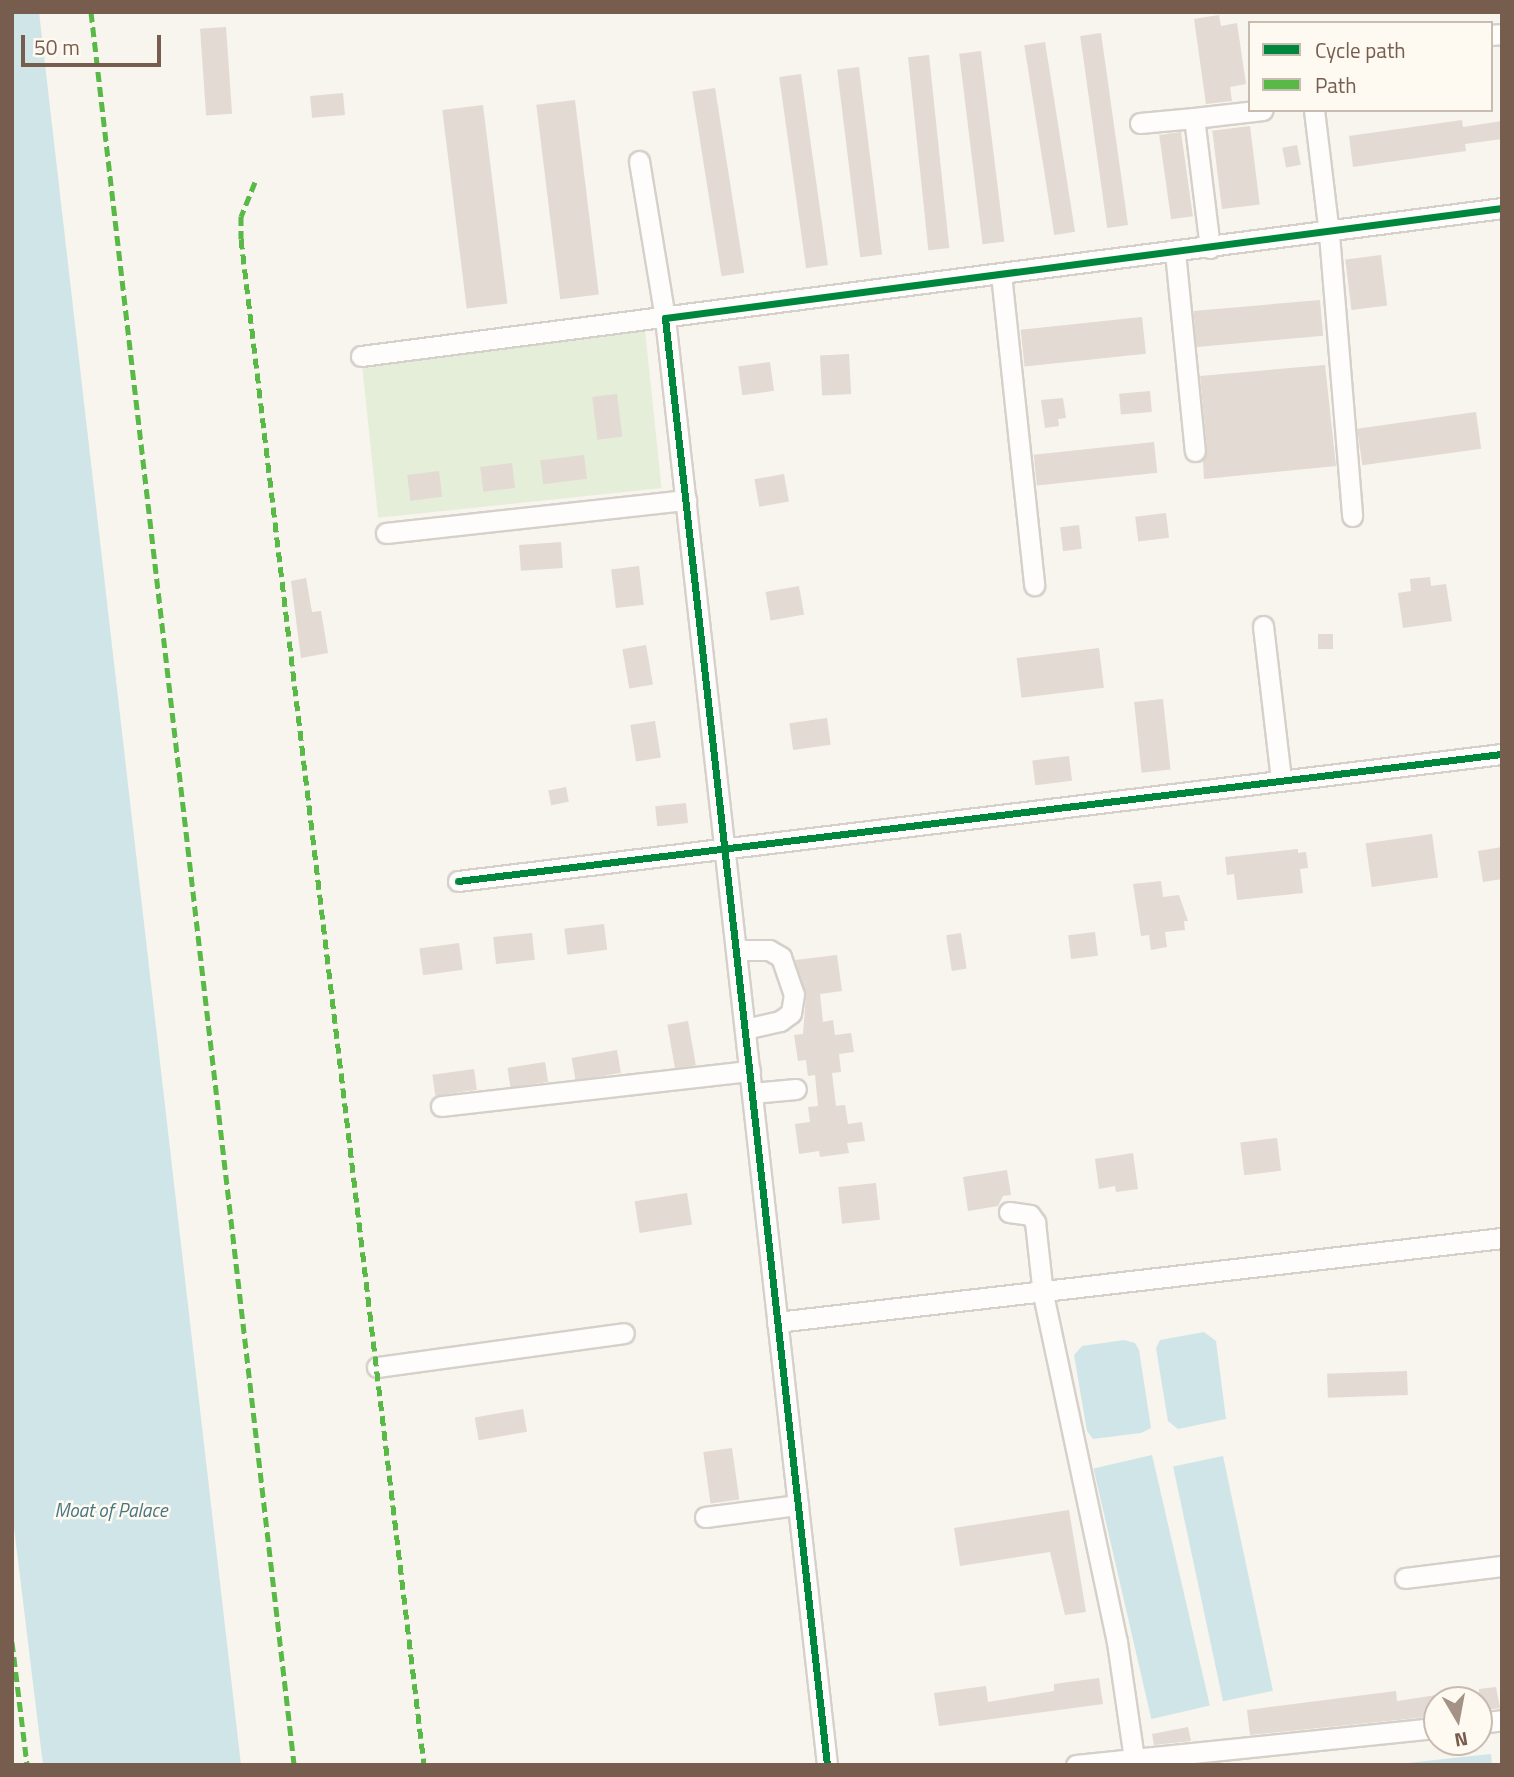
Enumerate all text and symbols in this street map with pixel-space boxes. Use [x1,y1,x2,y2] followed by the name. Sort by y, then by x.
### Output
[24,21,164,65] scale bar
[1248,21,1493,112] legend
[34,31,80,63] text: 50 m
[1315,34,1406,66] text: Cycle path
[1315,69,1357,101] text: Path
[55,1499,167,1521] water label: Moat of Palace
[1423,1686,1493,1756] north arrow
[1452,1725,1470,1756] text: N

